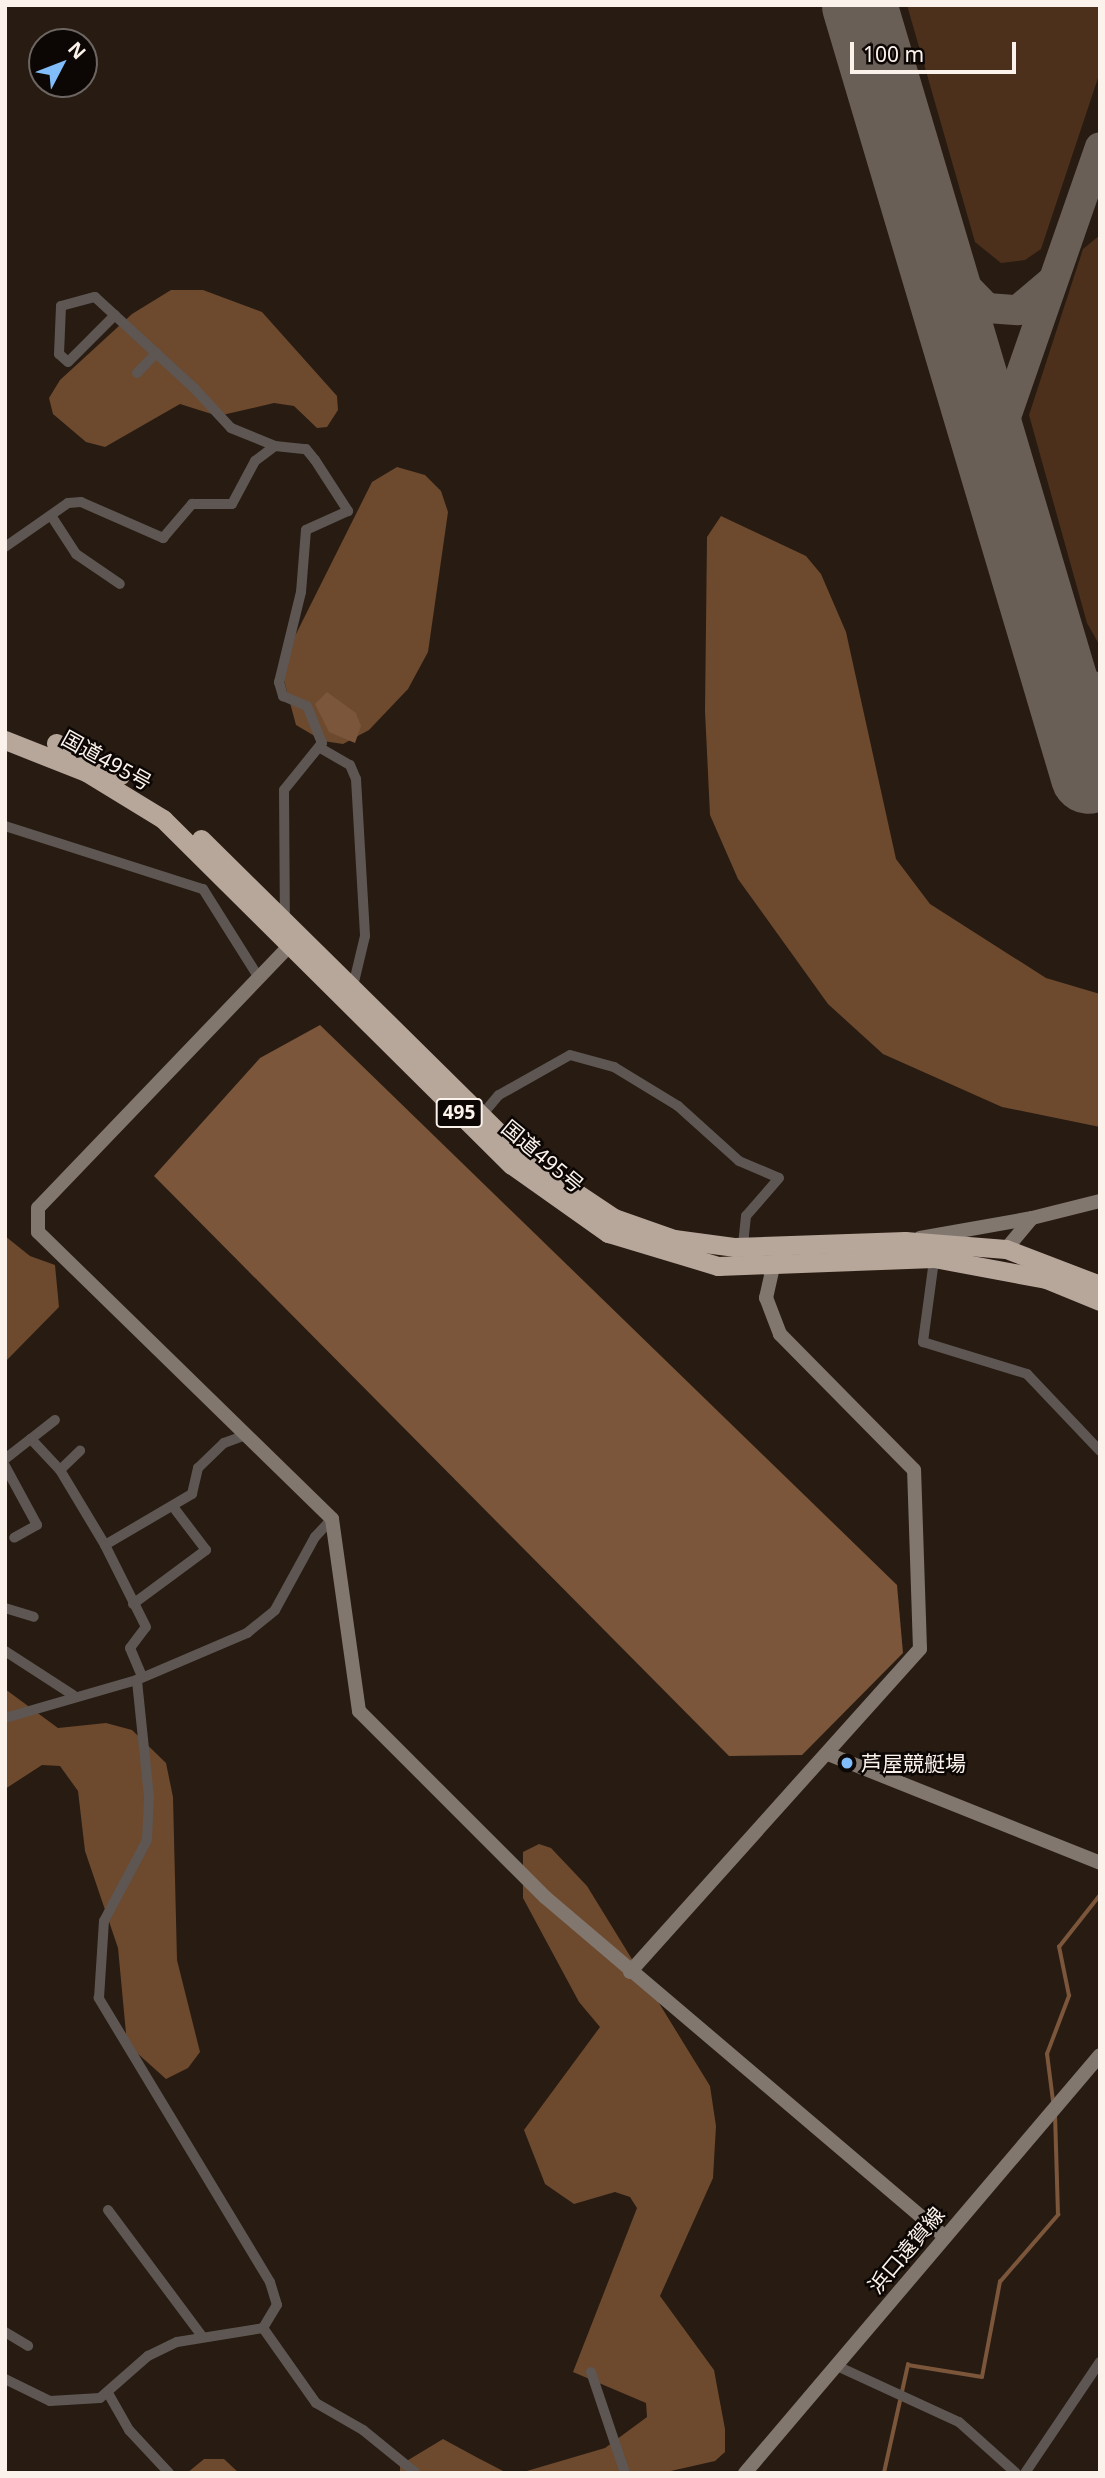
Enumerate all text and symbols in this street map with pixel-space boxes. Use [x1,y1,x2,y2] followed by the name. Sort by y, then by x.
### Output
[28,28,98,98] north arrow
[853,28,1019,72] scale bar
[62,36,92,65] text: N
[863,40,924,68] text: 100 m
[58,725,156,795] street label: 国道495号
[434,1098,484,1128] road number: 495
[497,1115,589,1197] street label: 国道495号
[861,1750,966,1776] place label: 芦屋競艇場
[839,1755,855,1771] marker: 芦屋競艇場
[863,2202,949,2298] street label: 浜口遠賀線

